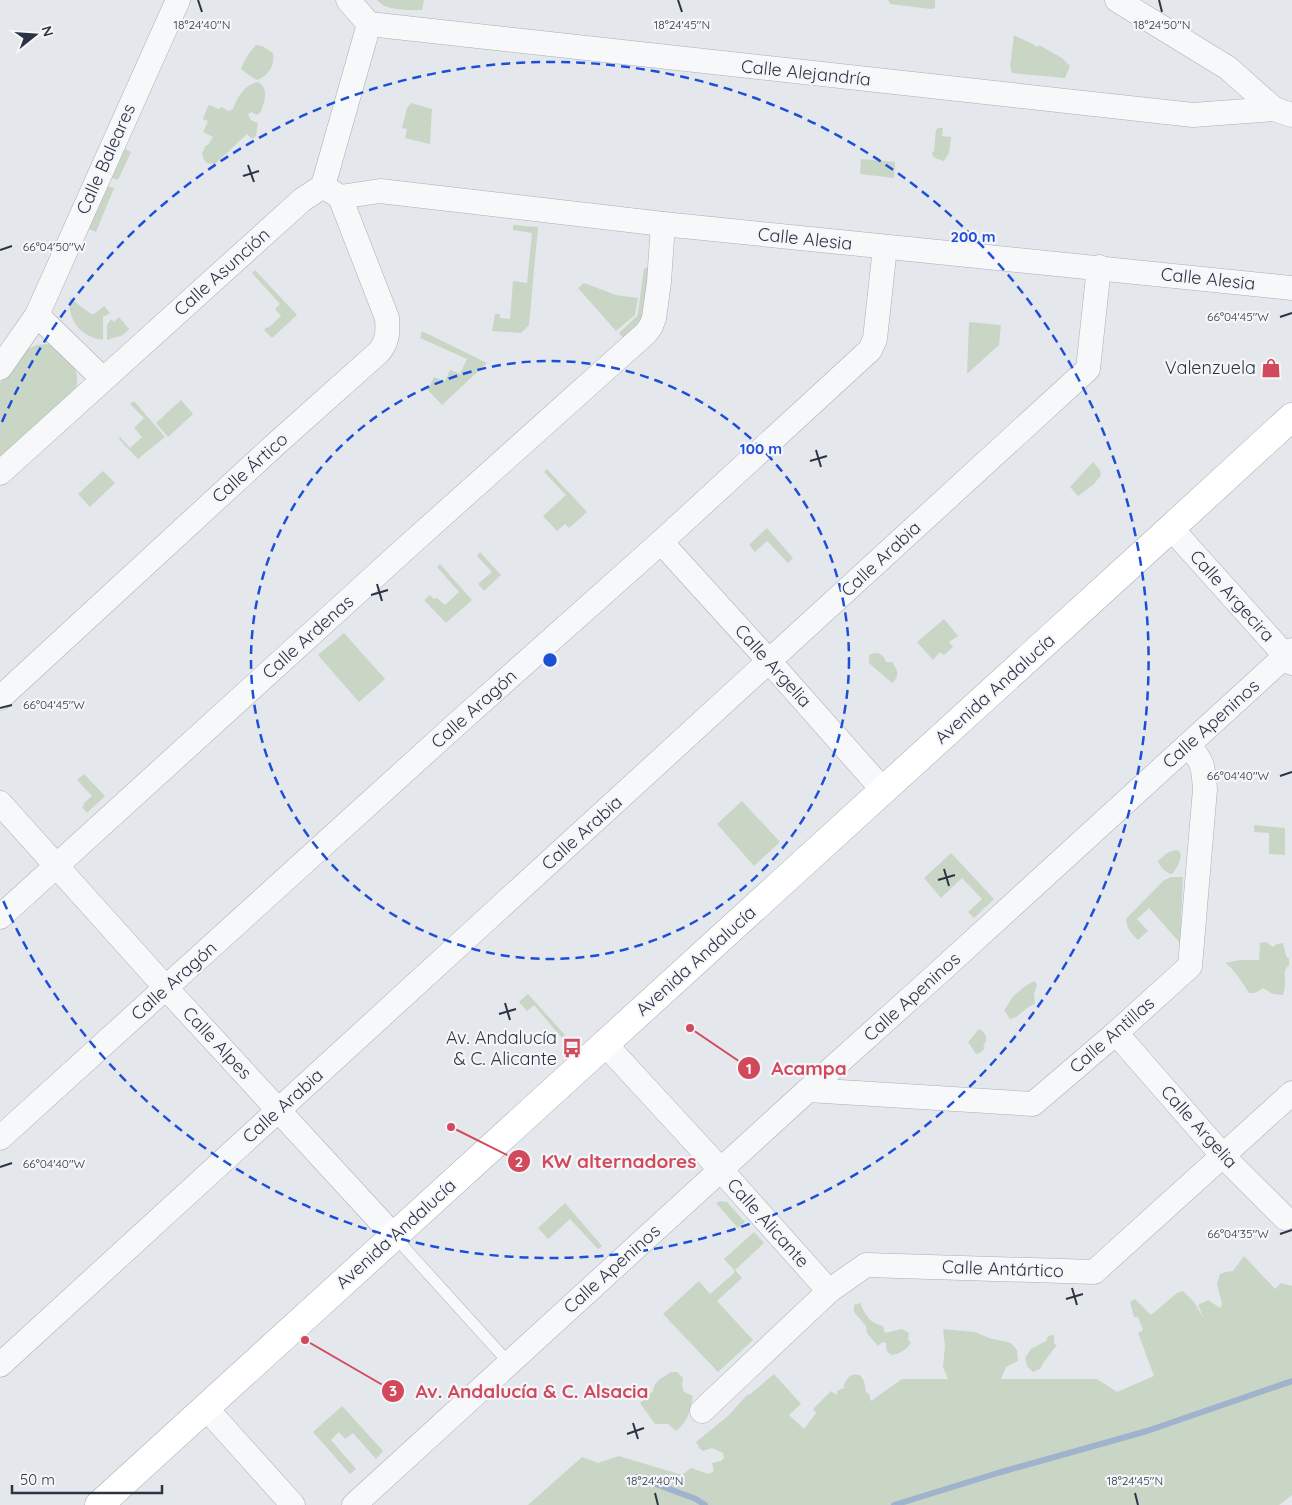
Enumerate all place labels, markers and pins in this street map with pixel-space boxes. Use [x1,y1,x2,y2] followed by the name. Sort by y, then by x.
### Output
[1165,356,1256,379] place label: Valenzuela
[1260,357,1282,379] shop icon: Valenzuela
[541,651,559,669] centre of rings
[446,1026,557,1070] place label: Av. Andalucía & C. Alicante
[561,1037,583,1059] bus stop icon: Av. Andalucía & C. Alicante
[737,1051,857,1085] callout: Acampa
[507,1144,707,1178] callout: KW alternadores
[380,1374,658,1408] callout: Av. Andalucía & C. Alsacia

